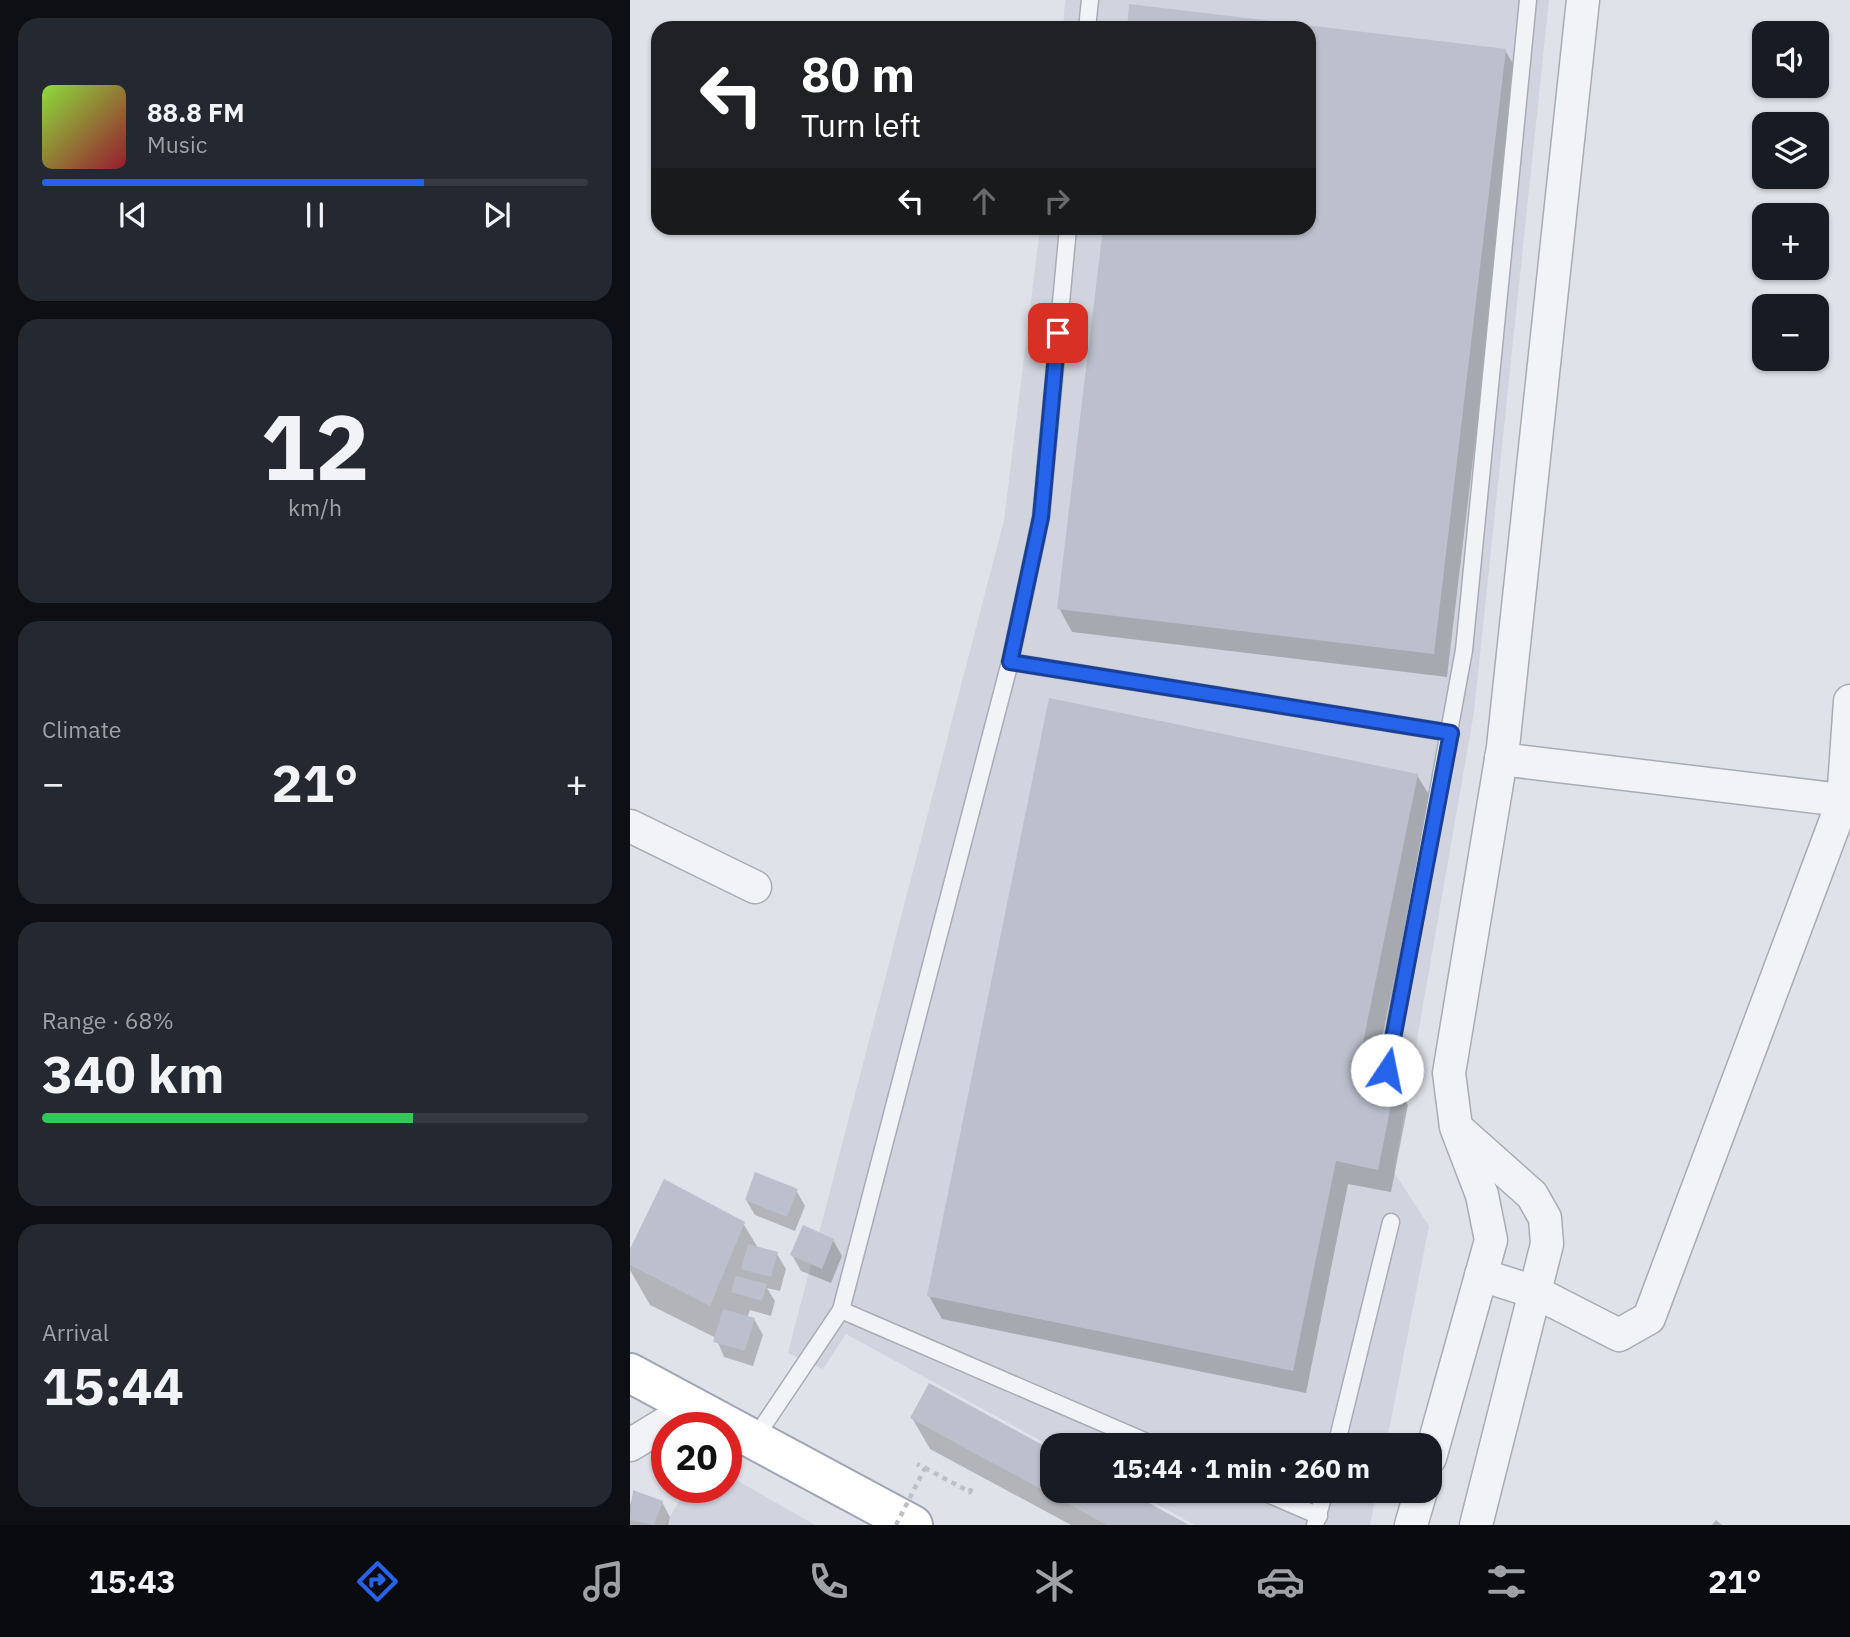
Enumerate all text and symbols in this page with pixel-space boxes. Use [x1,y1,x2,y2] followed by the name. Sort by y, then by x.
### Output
[1752,21,1829,371] map controls
[1752,21,1829,98] button: sound
[801,42,915,105] text: 80 m
[686,49,777,140] icon: left
[147,95,245,129] text: 88.8 FM
[801,104,921,146] text: Turn left
[1752,112,1829,189] button: layers
[147,129,207,159] text: Music
[892,182,930,220] icon: left
[965,182,1003,220] icon: ahead
[1038,182,1076,220] icon: right
[114,196,152,234] icon: previous
[296,196,334,234] icon: pause
[478,196,516,234] icon: next
[1752,203,1829,280] button: +
[1752,294,1829,371] button: −
[1028,303,1088,363] pin
[1039,314,1077,352] icon: arrive
[260,387,370,505] text: 12
[288,492,342,522] text: km/h
[42,714,121,744] text: Climate
[272,749,358,816] text: 21°
[42,758,65,807] text: −
[565,758,588,807] text: +
[42,1005,174,1035] text: Range · 68%
[1350,1033,1424,1107] position arrow
[42,1040,224,1107] text: 340 km
[42,1317,109,1347] text: Arrival
[42,1352,184,1419] text: 15:44
[651,1412,742,1503] speed limit sign: 20
[1112,1451,1370,1485] text: 15:44 · 1 min · 260 m
[353,1557,402,1606] icon: directions
[579,1557,628,1606] icon: music
[804,1557,853,1606] icon: phone
[1030,1557,1079,1606] icon: climate
[1256,1557,1305,1606] icon: car
[1482,1557,1531,1606] icon: filters
[88,1560,176,1602] text: 15:43
[1708,1560,1762,1602] text: 21°

